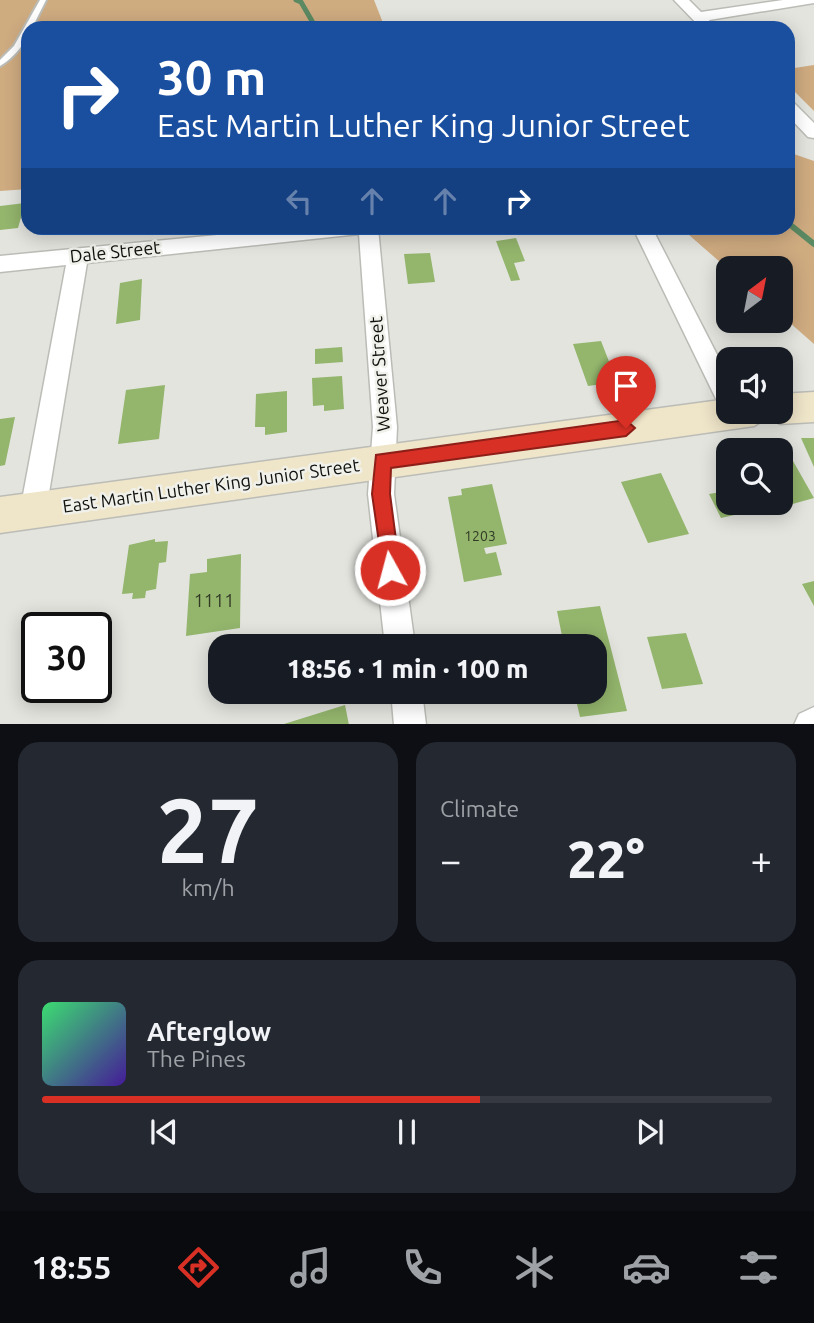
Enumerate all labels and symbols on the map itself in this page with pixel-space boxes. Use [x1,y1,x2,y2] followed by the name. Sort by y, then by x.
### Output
[69,236,161,266] street label: Dale Street
[716,256,793,332] north arrow
[365,316,393,432] street label: Weaver Street
[596,356,656,428] pin
[61,454,361,516] street label: East Martin Luther King Junior Street
[464,528,496,544] house number: 1203
[353,533,427,607] position arrow
[194,590,234,610] house number: 1111
[21,612,112,703] speed limit sign: 30

